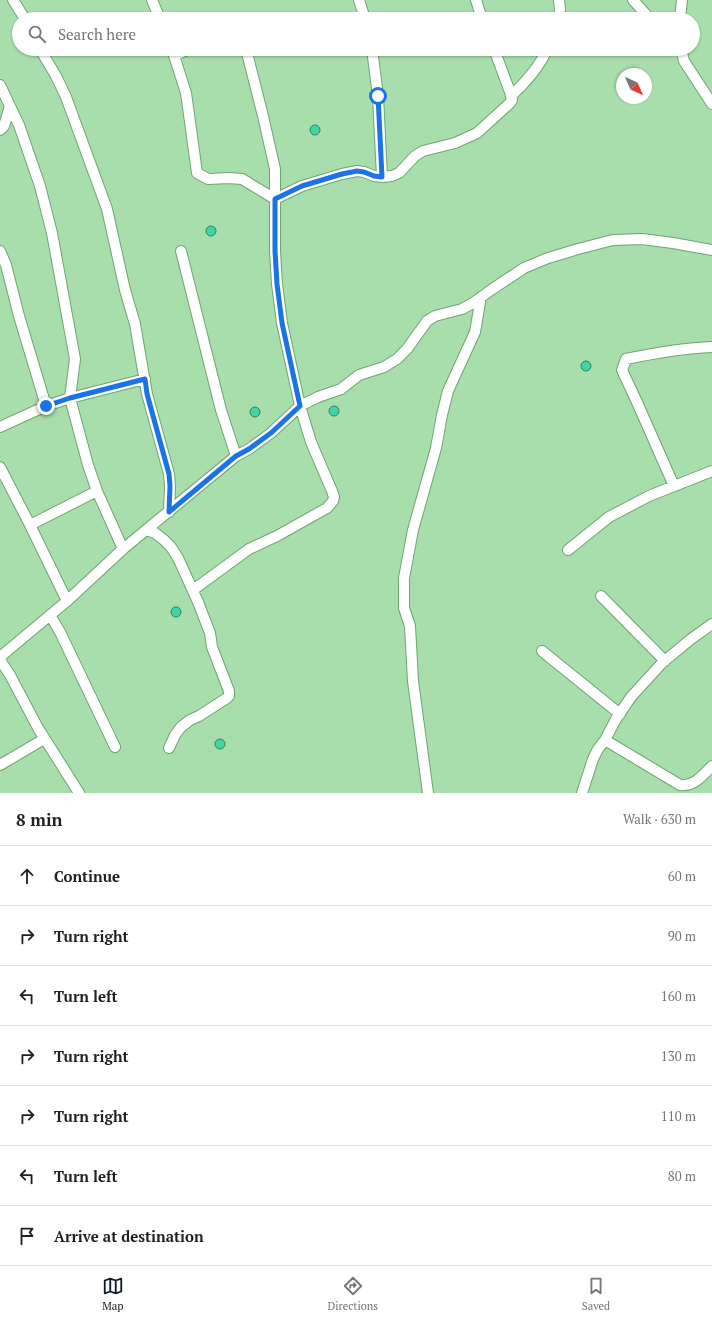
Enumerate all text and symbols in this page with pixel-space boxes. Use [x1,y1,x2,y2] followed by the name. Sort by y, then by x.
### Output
[12,12,700,56] search box
[26,23,48,45] icon: search
[58,24,136,44] text: Search here
[616,68,652,104] north arrow
[369,87,387,105] route start
[37,397,55,415] route end
[16,808,63,831] text: 8 min
[623,810,696,828] text: Walk · 630 m
[16,865,38,887] icon: ahead
[54,866,120,886] text: Continue
[668,867,696,885] text: 60 m
[16,925,38,947] icon: right
[54,926,129,946] text: Turn right
[668,927,696,945] text: 90 m
[16,985,38,1007] icon: left
[54,986,118,1006] text: Turn left
[661,987,696,1005] text: 160 m
[16,1045,38,1067] icon: right
[54,1046,129,1066] text: Turn right
[661,1047,696,1065] text: 130 m
[16,1105,38,1127] icon: right
[54,1106,129,1126] text: Turn right
[661,1107,696,1125] text: 110 m
[16,1165,38,1187] icon: left
[54,1166,118,1186] text: Turn left
[668,1167,696,1185] text: 80 m
[16,1225,38,1247] icon: arrive
[54,1226,204,1246] text: Arrive at destination
[102,1275,124,1313] tab: Map
[327,1275,378,1313] tab: Directions
[582,1275,610,1313] tab: Saved

